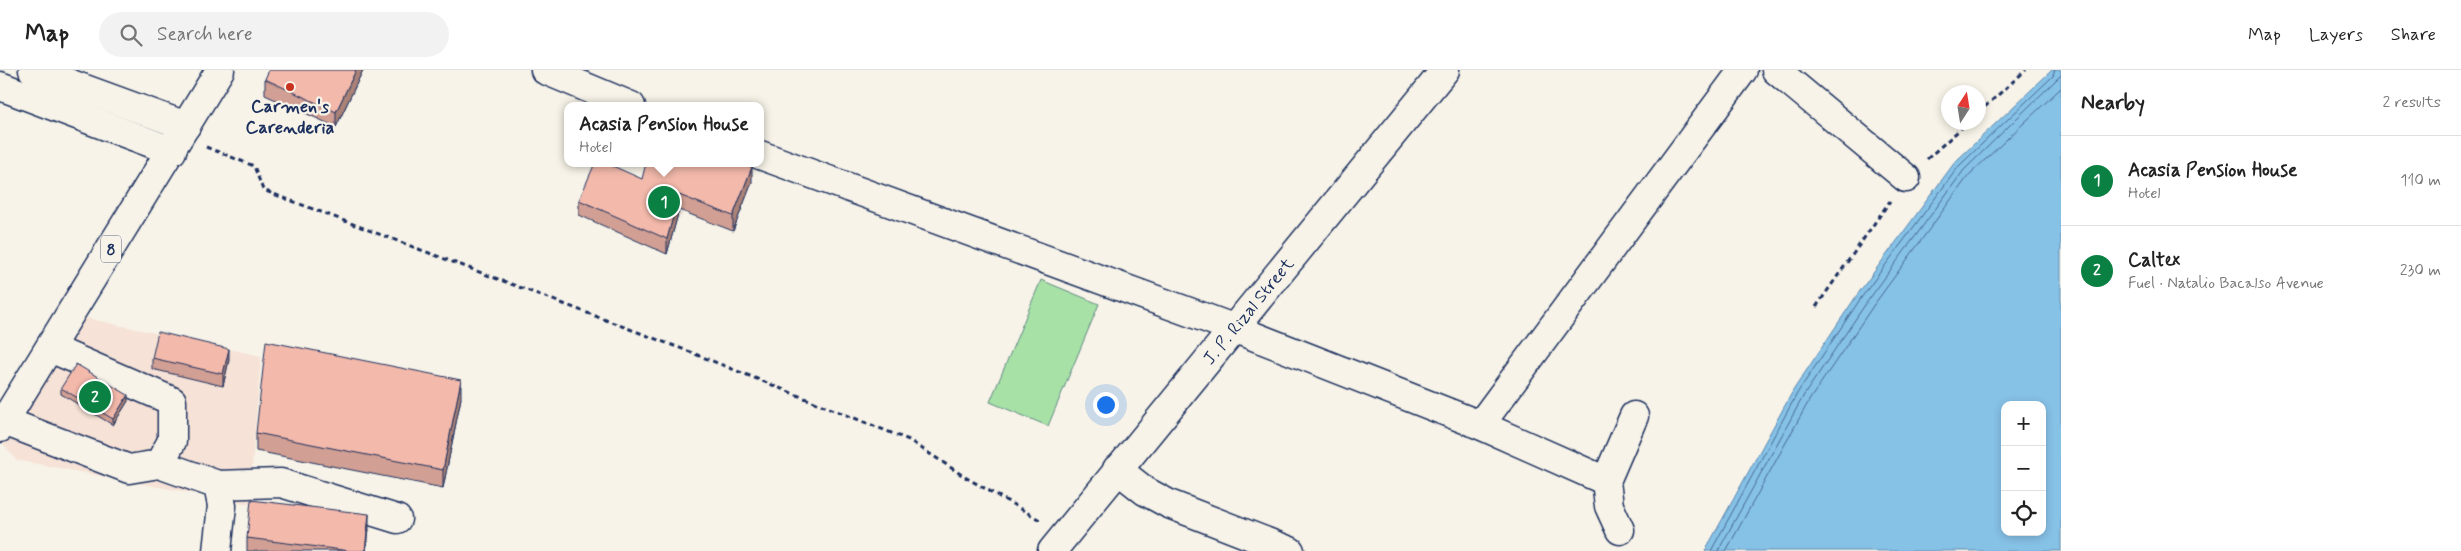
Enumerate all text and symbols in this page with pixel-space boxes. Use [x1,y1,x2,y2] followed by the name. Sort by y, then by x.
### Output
[99,12,449,57] search box
[25,19,69,50] text: Map
[117,21,145,49] icon: search
[157,22,253,47] text: Search here
[2248,23,2281,47] text: Map
[2309,23,2363,47] text: Layers
[2391,23,2436,47] text: Share
[284,81,296,93] marker: Carmen's Carenderia
[1941,85,1986,130] north arrow
[2081,89,2145,117] text: Nearby
[2383,92,2441,113] text: 2 results
[246,95,335,140] place label: Carmen's Carenderia
[564,102,764,167] popup
[579,112,749,137] text: Acasia Pension House
[579,137,612,158] text: Hotel
[2128,158,2297,183] text: Acasia Pension House
[2093,170,2101,191] text: 1
[2400,170,2441,191] text: 110 m
[648,183,680,221] pin: 1
[2128,183,2161,204] text: Hotel
[101,235,121,262] road number: 8
[2128,248,2180,273] text: Caltex
[1198,253,1300,370] street label: J. P. Rizal Street
[2093,260,2101,281] text: 2
[2400,260,2441,281] text: 230 m
[2128,273,2324,294] text: Fuel · Natalio Bacalso Avenue
[79,378,111,416] pin: 2
[1093,392,1119,418] your location
[2001,401,2046,536] map controls
[2001,401,2046,446] button: +
[2001,446,2046,491] button: −
[2001,491,2046,536] button: locate

